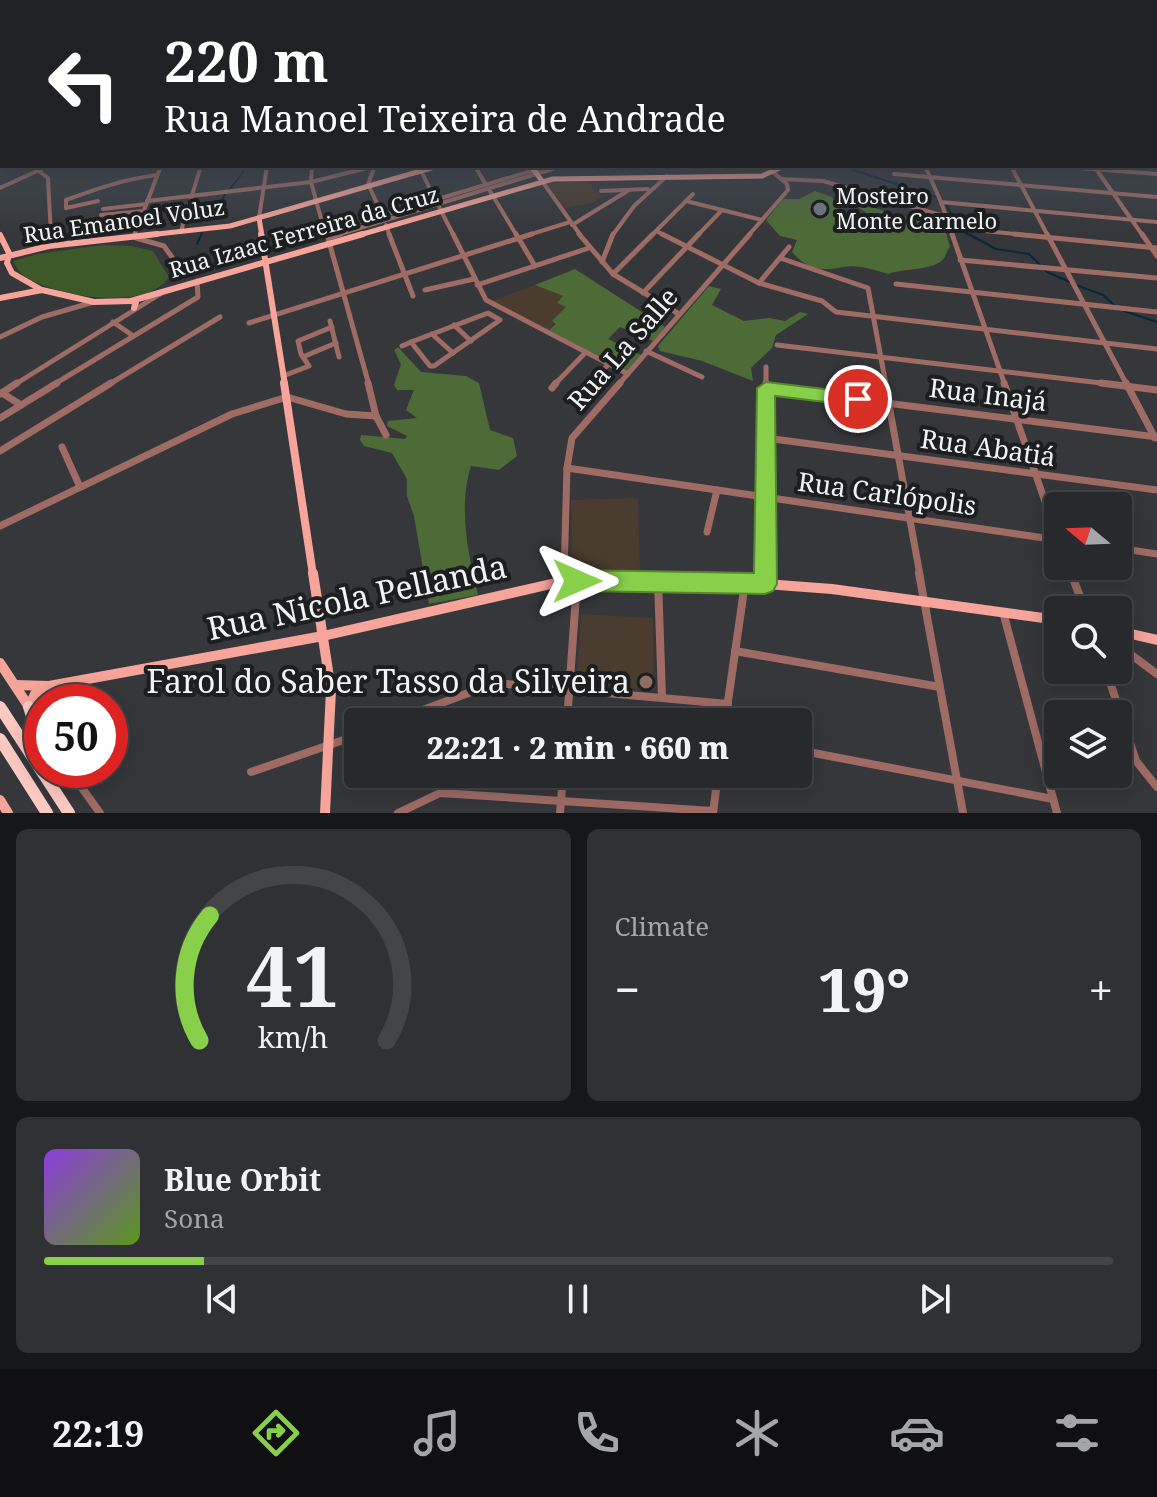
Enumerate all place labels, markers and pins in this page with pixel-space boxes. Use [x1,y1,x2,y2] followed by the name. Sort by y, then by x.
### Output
[836,180,997,235] place label: Mosteiro Monte Carmelo
[811,200,829,218] marker: Mosteiro Monte Carmelo
[824,365,892,433] pin
[146,659,630,702] place label: Farol do Saber Tasso da Silveira
[637,673,655,691] marker: Farol do Saber Tasso da Silveira

